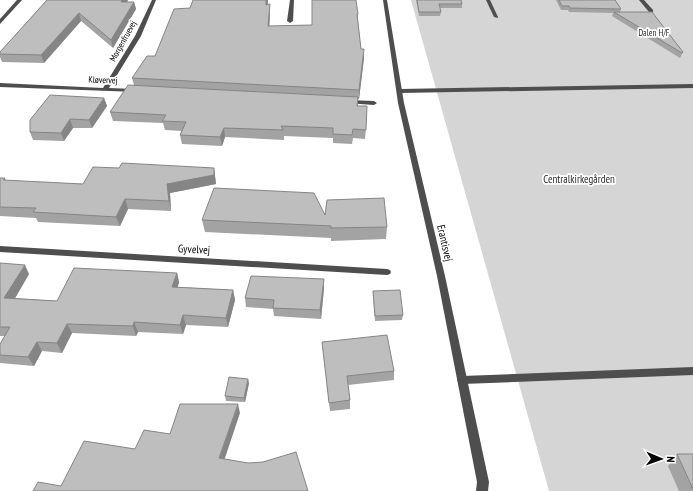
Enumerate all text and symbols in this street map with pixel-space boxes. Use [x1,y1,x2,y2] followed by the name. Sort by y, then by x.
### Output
[107,18,139,64] street label: Morgenfruevej
[638,27,670,38] park label: Dalen H/F
[88,73,118,87] street label: Kløvervej
[543,172,615,186] park label: Centralkirkegården
[434,223,456,263] street label: Erantisvej
[178,241,210,257] street label: Gyvelvej
[641,439,681,479] north arrow
[664,456,678,463] text: N

